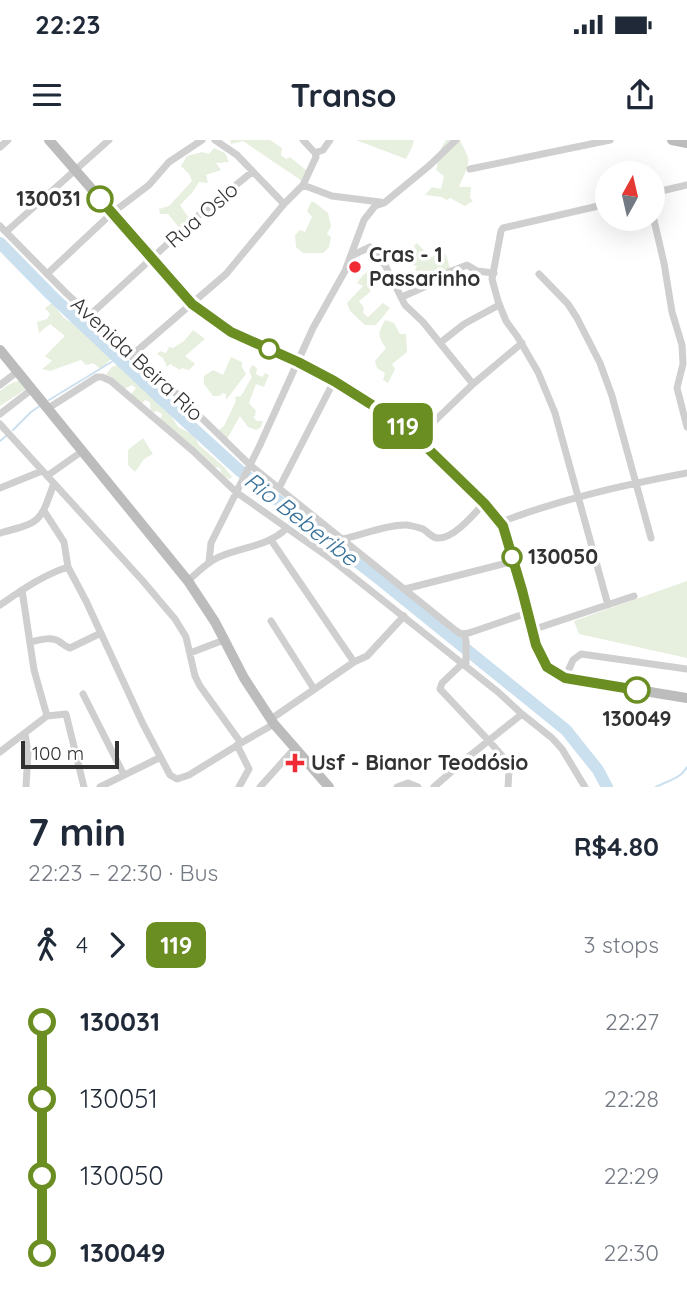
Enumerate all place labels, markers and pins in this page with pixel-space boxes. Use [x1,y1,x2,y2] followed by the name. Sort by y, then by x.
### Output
[16,185,81,211] place label: 130031
[87,186,113,212] marker: 130031
[369,241,480,291] place label: Cras - 1 Passarinho
[347,259,363,275] marker: Cras - 1 Passarinho
[259,339,279,359] unlabelled marker
[528,543,598,569] place label: 130050
[502,547,522,567] marker: 130050
[624,677,650,703] marker: 130049
[602,705,672,731] place label: 130049
[311,749,528,775] place label: Usf - Bianor Teodósio
[285,753,305,773] marker: Usf - Bianor Teodósio

